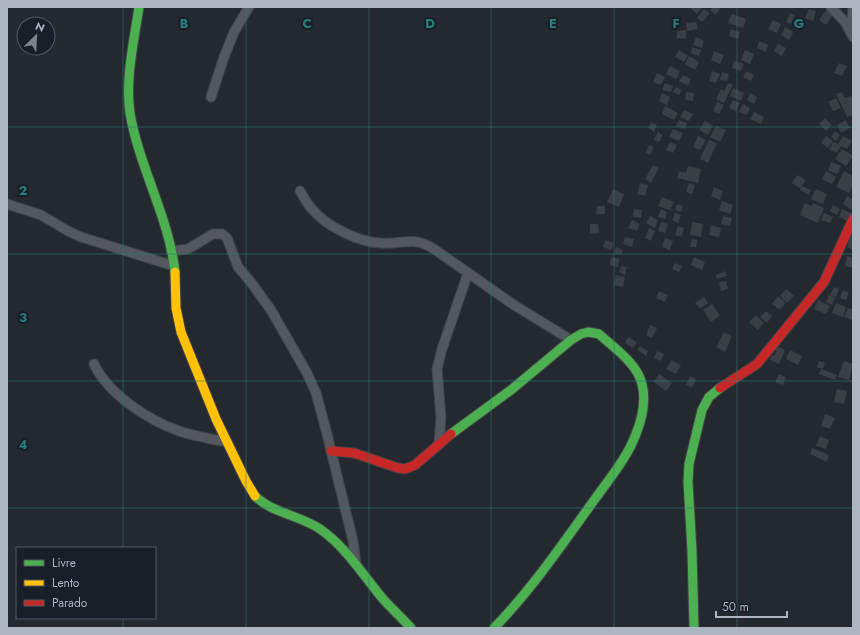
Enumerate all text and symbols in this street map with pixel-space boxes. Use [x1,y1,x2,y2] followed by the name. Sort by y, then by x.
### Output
[180,14,189,33] text: B
[302,14,312,33] text: C
[425,14,435,33] text: D
[549,14,557,33] text: E
[672,14,680,33] text: F
[794,14,805,33] text: G
[16,16,56,56] north arrow
[33,18,47,36] text: N
[19,181,27,200] text: 2
[19,308,27,327] text: 3
[18,435,28,454] text: 4
[16,547,156,619] legend
[52,554,76,572] text: Livre
[52,574,80,592] text: Lento
[716,593,787,619] scale bar
[52,594,88,612] text: Parado
[722,598,749,616] text: 50 m

